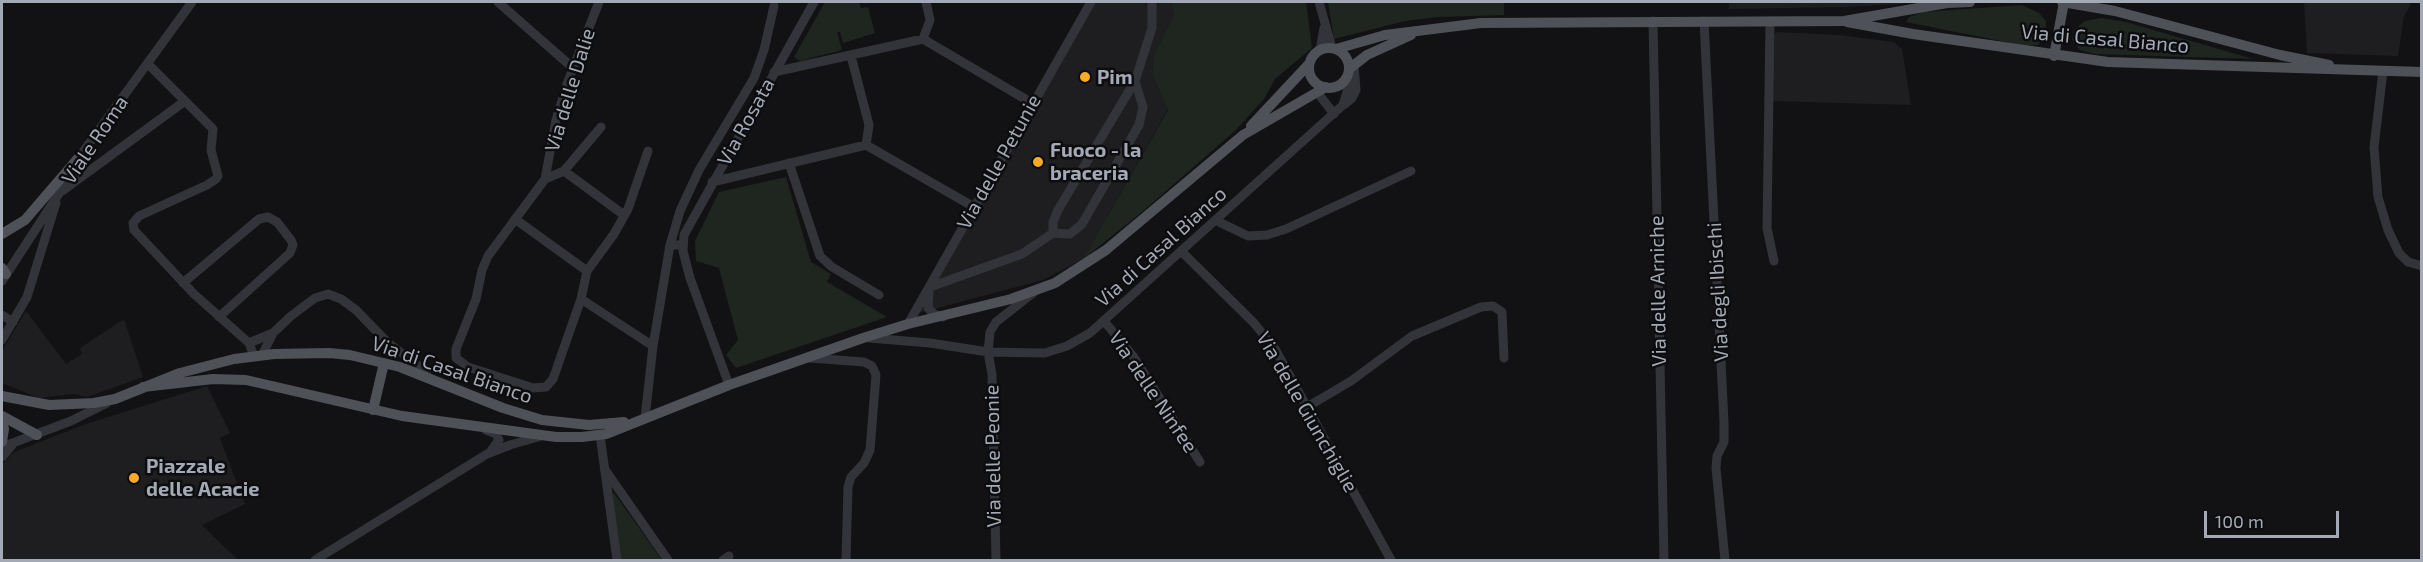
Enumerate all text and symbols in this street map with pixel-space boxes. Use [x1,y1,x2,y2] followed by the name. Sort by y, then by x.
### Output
[2020,20,2190,58] street label: Via di Casal Bianco
[540,25,600,155] street label: Via delle Dalie
[1097,65,1132,89] place label: Pim
[1078,70,1092,84] marker: Pim
[712,74,780,170] street label: Via Rosata
[952,90,1046,234] street label: Via delle Petunie
[57,91,133,189] street label: Viale Roma
[1050,138,1141,185] place label: Fuoco - la braceria
[1031,155,1045,169] marker: Fuoco - la braceria
[1090,182,1232,312] street label: Via di Casal Bianco
[1645,215,1671,367] street label: Via delle Arniche
[1702,222,1734,362] street label: Via degli Ibischi
[1103,327,1203,457] street label: Via delle Ninfee
[1251,327,1363,497] street label: Via delle Giunchiglie
[369,331,535,409] street label: Via di Casal Bianco
[980,384,1006,528] street label: Via delle Peonie
[146,454,260,501] place label: Piazzale delle Acacie
[127,471,141,485] marker: Piazzale delle Acacie
[2207,499,2342,537] scale bar
[2215,510,2264,532] text: 100 m

